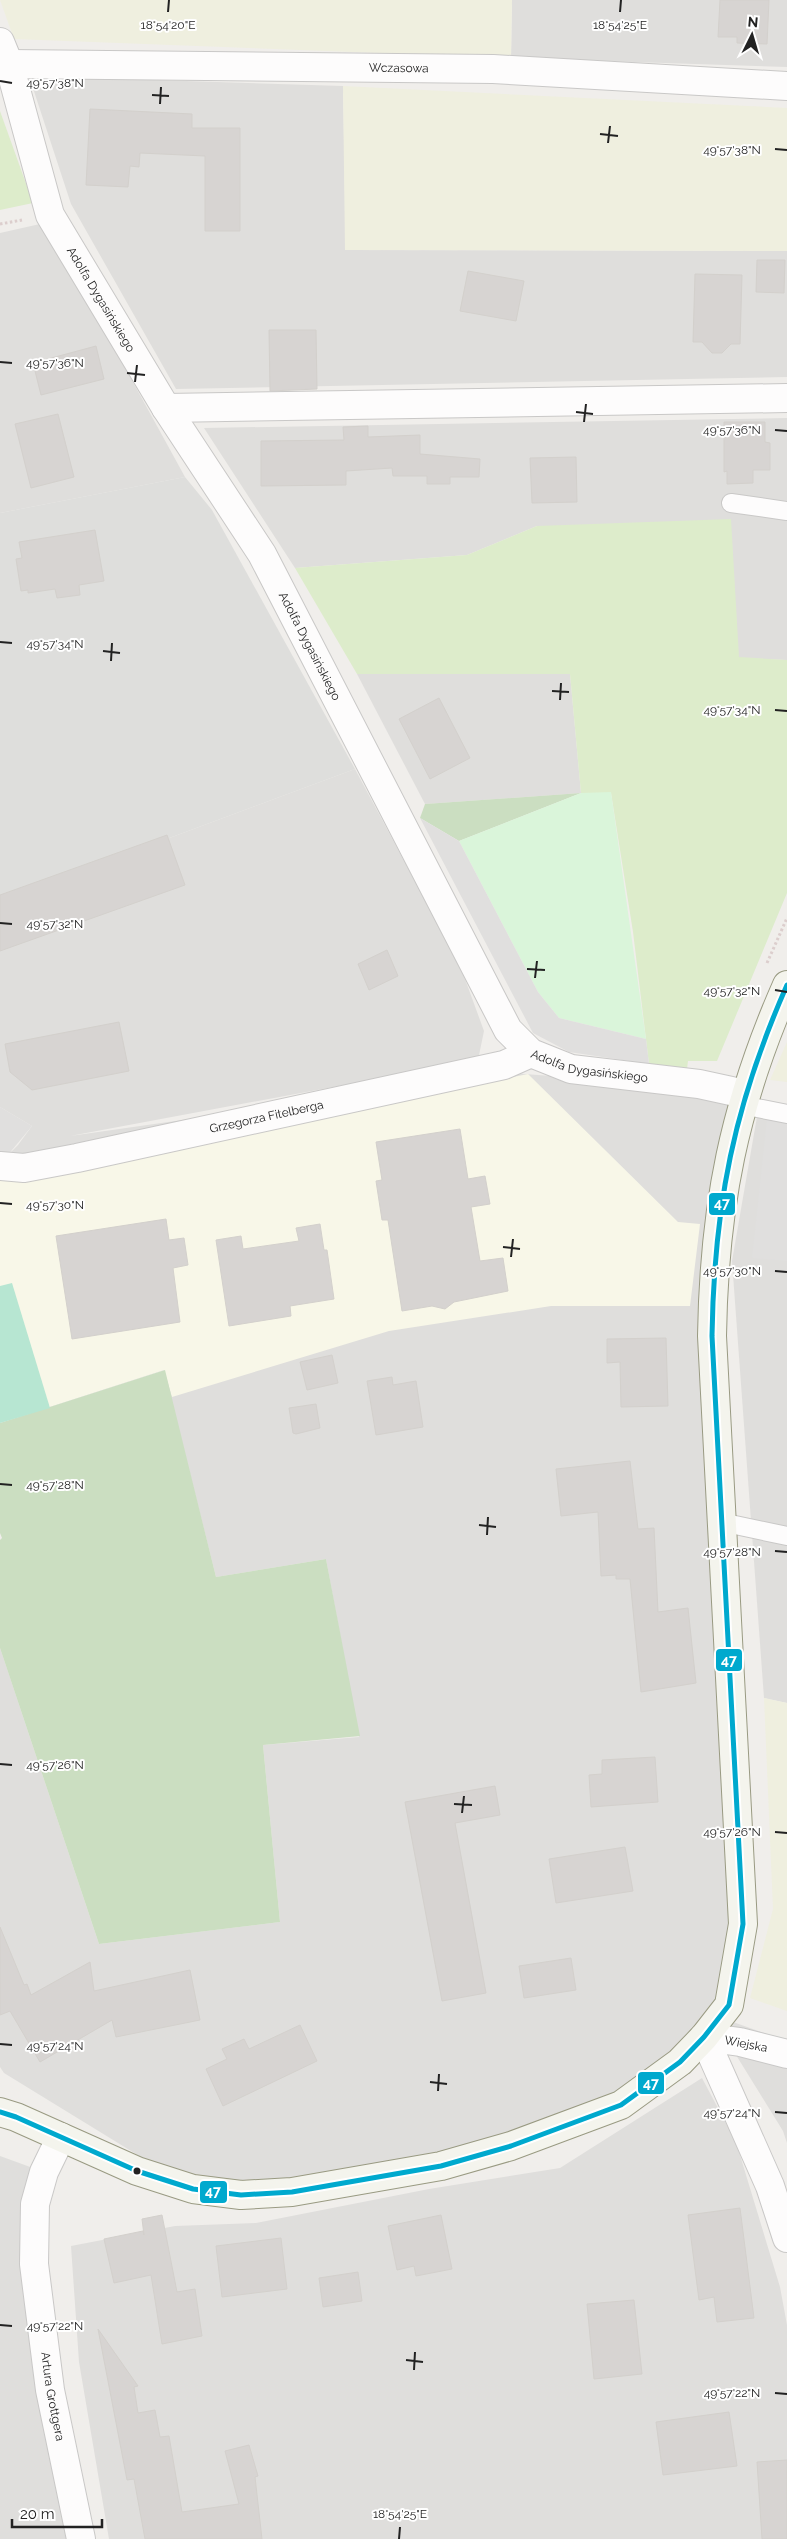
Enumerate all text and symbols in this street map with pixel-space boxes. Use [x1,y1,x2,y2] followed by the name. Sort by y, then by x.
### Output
[727,10,777,60] north arrow
[747,14,759,30] text: N
[141,18,195,32] text: 18°54'20"E
[593,18,647,32] text: 18°54'25"E
[369,61,429,75] street label: Wczasowa
[26,76,84,90] text: 49°57'38"N
[703,143,761,157] text: 49°57'38"N
[64,245,138,355] street label: Adolfa Dygasińskiego
[26,356,84,370] text: 49°57'36"N
[703,423,761,437] text: 49°57'36"N
[276,590,343,703] street label: Adolfa Dygasińskiego
[26,637,84,651] text: 49°57'34"N
[703,703,761,717] text: 49°57'34"N
[27,917,83,931] text: 49°57'32"N
[704,984,760,998] text: 49°57'32"N
[529,1047,649,1085] street label: Adolfa Dygasińskiego
[208,1097,325,1136] street label: Grzegorza Fitelberga
[708,1192,736,1216] line badge: 47
[714,1195,730,1211] text: 47
[26,1198,84,1212] text: 49°57'30"N
[703,1264,761,1278] text: 49°57'30"N
[26,1478,84,1492] text: 49°57'28"N
[703,1545,761,1559] text: 49°57'28"N
[715,1648,743,1672] line badge: 47
[721,1652,737,1668] text: 47
[26,1758,84,1772] text: 49°57'26"N
[703,1825,761,1839] text: 49°57'26"N
[723,2033,769,2055] street label: Wiejska
[27,2039,83,2053] text: 49°57'24"N
[637,2071,665,2095] line badge: 47
[643,2075,659,2091] text: 47
[704,2106,760,2120] text: 49°57'24"N
[132,2166,142,2176] unlabelled marker
[199,2180,228,2204] line badge: 47
[205,2183,221,2199] text: 47
[27,2319,83,2333] text: 49°57'22"N
[38,2351,67,2442] street label: Artura Grottgera
[704,2386,760,2400] text: 49°57'22"N
[12,2496,102,2528] scale bar
[20,2505,55,2523] text: 20 m
[373,2507,427,2521] text: 18°54'25"E

